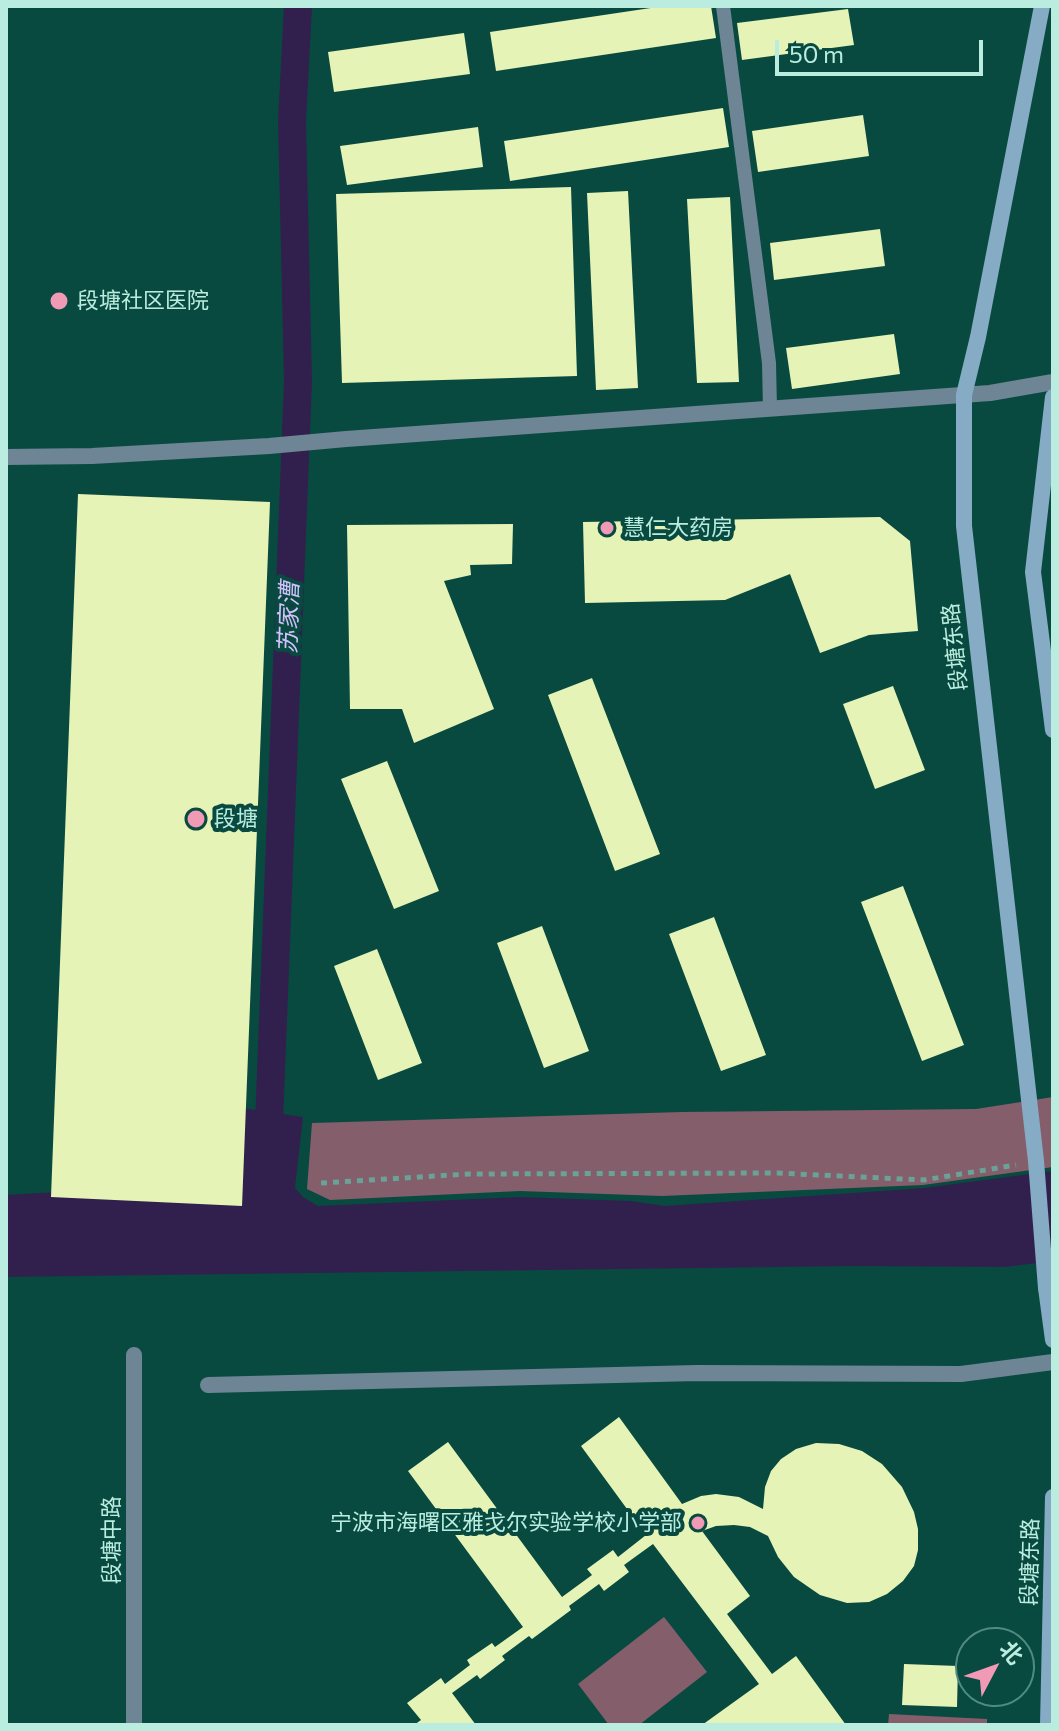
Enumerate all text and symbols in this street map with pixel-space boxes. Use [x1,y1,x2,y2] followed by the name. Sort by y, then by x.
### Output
[779,24,987,74] scale bar
[789,39,844,68] text: 50 m
[77,288,209,314] place label: 段塘社区医院
[48,290,70,312] marker: 段塘社区医院
[623,515,733,541] place label: 慧仁大药房
[598,519,616,537] marker: 慧仁大药房
[273,582,305,654] water label: 苏家漕
[937,602,973,692] street label: 段塘东路
[214,806,258,832] place label: 段塘
[185,808,207,830] marker: 段塘
[99,1496,125,1584] street label: 段塘中路
[330,1510,682,1536] place label: 宁波市海曙区雅戈尔实验学校小学部
[689,1514,707,1532] marker: 宁波市海曙区雅戈尔实验学校小学部
[1016,1518,1044,1606] street label: 段塘东路
[955,1627,1035,1707] north arrow
[995,1635,1029,1669] text: 北

